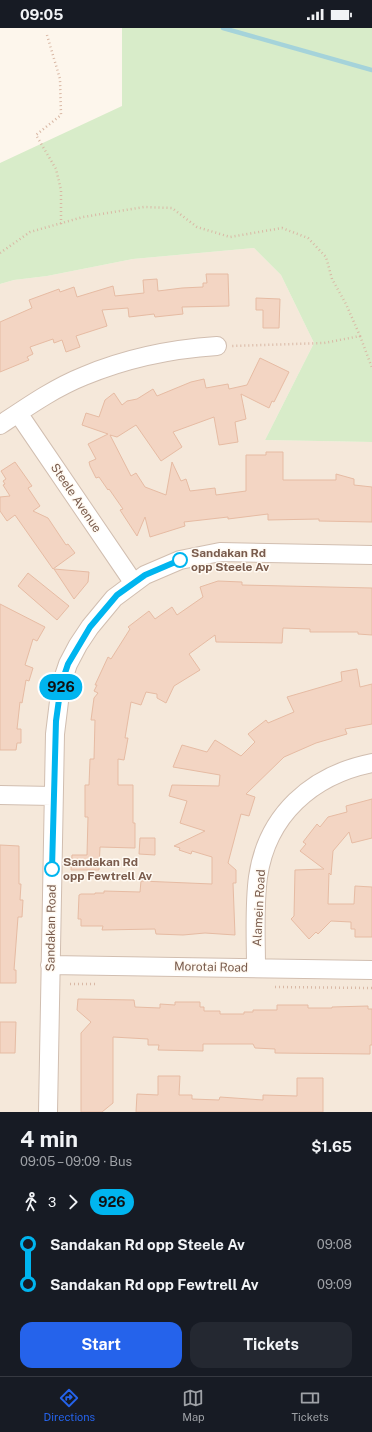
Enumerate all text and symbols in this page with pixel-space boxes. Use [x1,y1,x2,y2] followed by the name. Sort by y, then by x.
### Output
[20,6,63,23] text: 09:05
[48,461,104,535] street label: Steele Avenue
[191,546,270,574] place label: Sandakan Rd opp Steele Av
[172,552,188,568] marker: Sandakan Rd opp Steele Av
[38,674,84,700] line badge: 926
[47,679,75,695] text: 926
[63,855,153,883] place label: Sandakan Rd opp Fewtrell Av
[44,861,60,877] marker: Sandakan Rd opp Fewtrell Av
[250,869,268,947] street label: Alamein Road
[43,884,59,972] street label: Sandakan Road
[174,959,248,975] street label: Morotai Road
[20,1126,78,1152] text: 4 min
[311,1138,352,1155] text: $1.65
[20,1154,132,1169] text: 09:05 – 09:09 · Bus
[20,1191,42,1213] icon: walk
[62,1191,84,1213] icon: forward
[98,1194,126,1210] text: 926
[48,1195,56,1210] text: 3
[50,1236,245,1253] text: Sandakan Rd opp Steele Av
[317,1237,352,1252] text: 09:08
[50,1276,258,1293] text: Sandakan Rd opp Fewtrell Av
[317,1277,352,1292] text: 09:09
[20,1322,182,1368] button: Start
[190,1322,352,1368] button: Tickets
[44,1387,95,1423] tab: Directions
[182,1387,205,1423] tab: Map
[292,1387,328,1423] tab: Tickets

